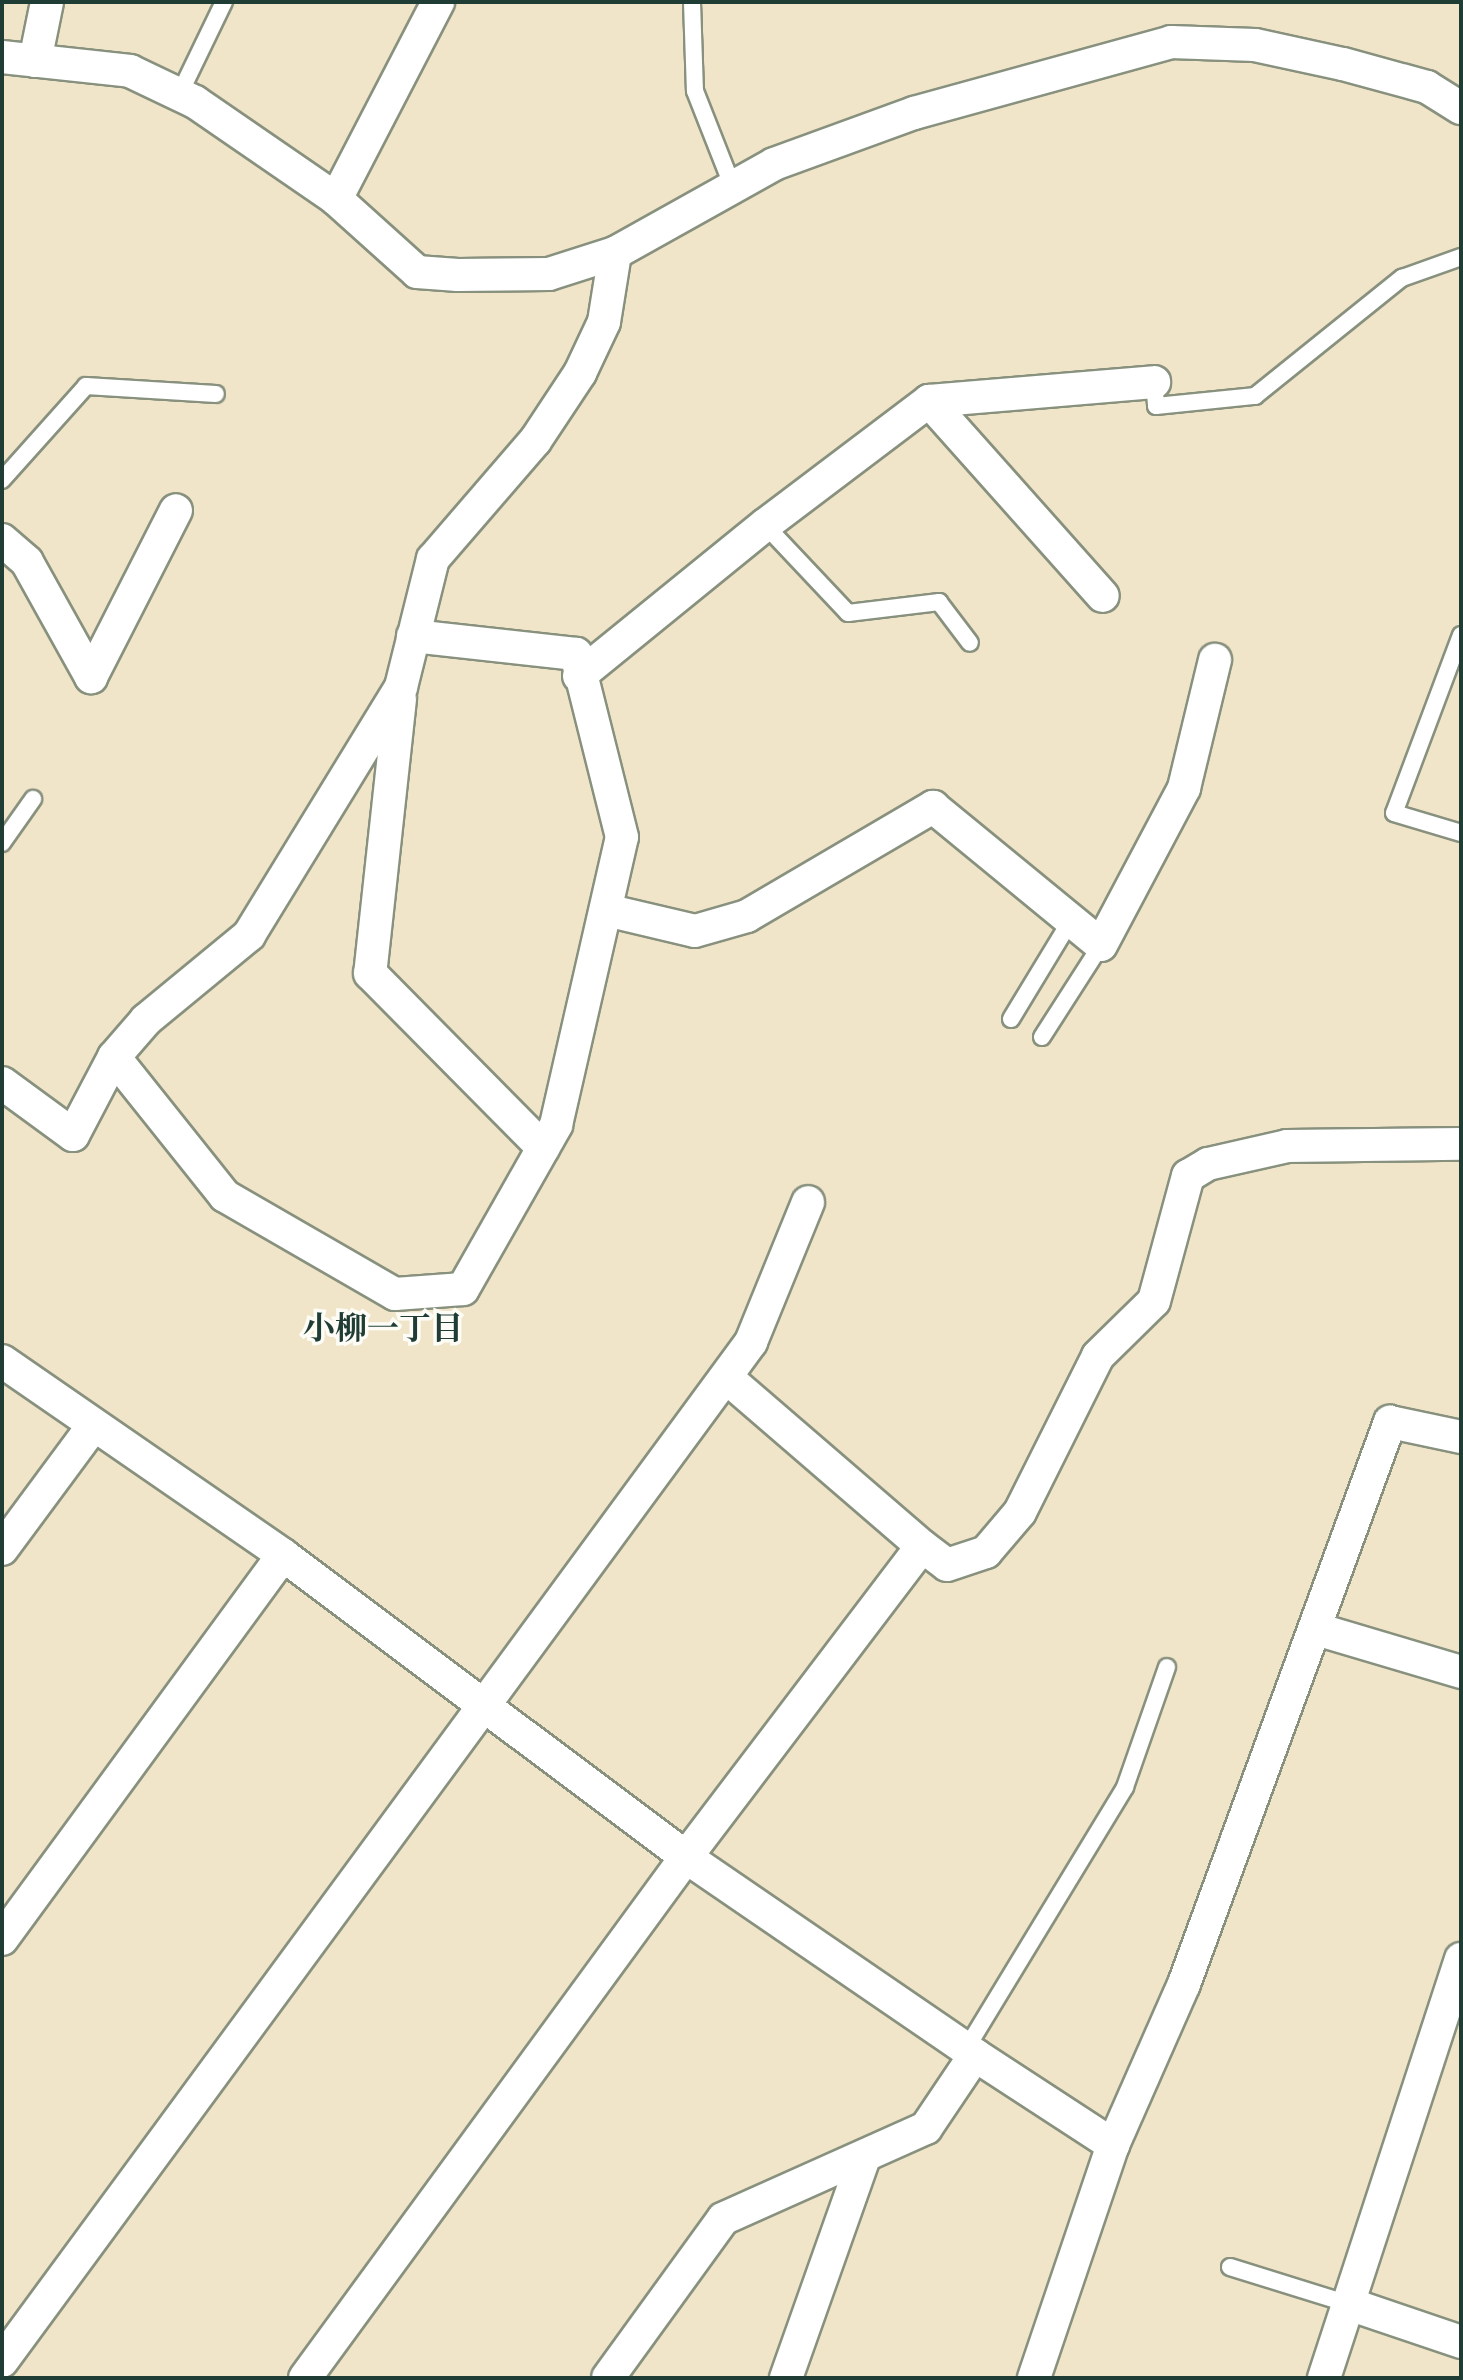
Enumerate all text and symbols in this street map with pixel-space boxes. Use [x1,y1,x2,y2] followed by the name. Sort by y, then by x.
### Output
[303,1309,463,1347] district label: 小柳一丁目

